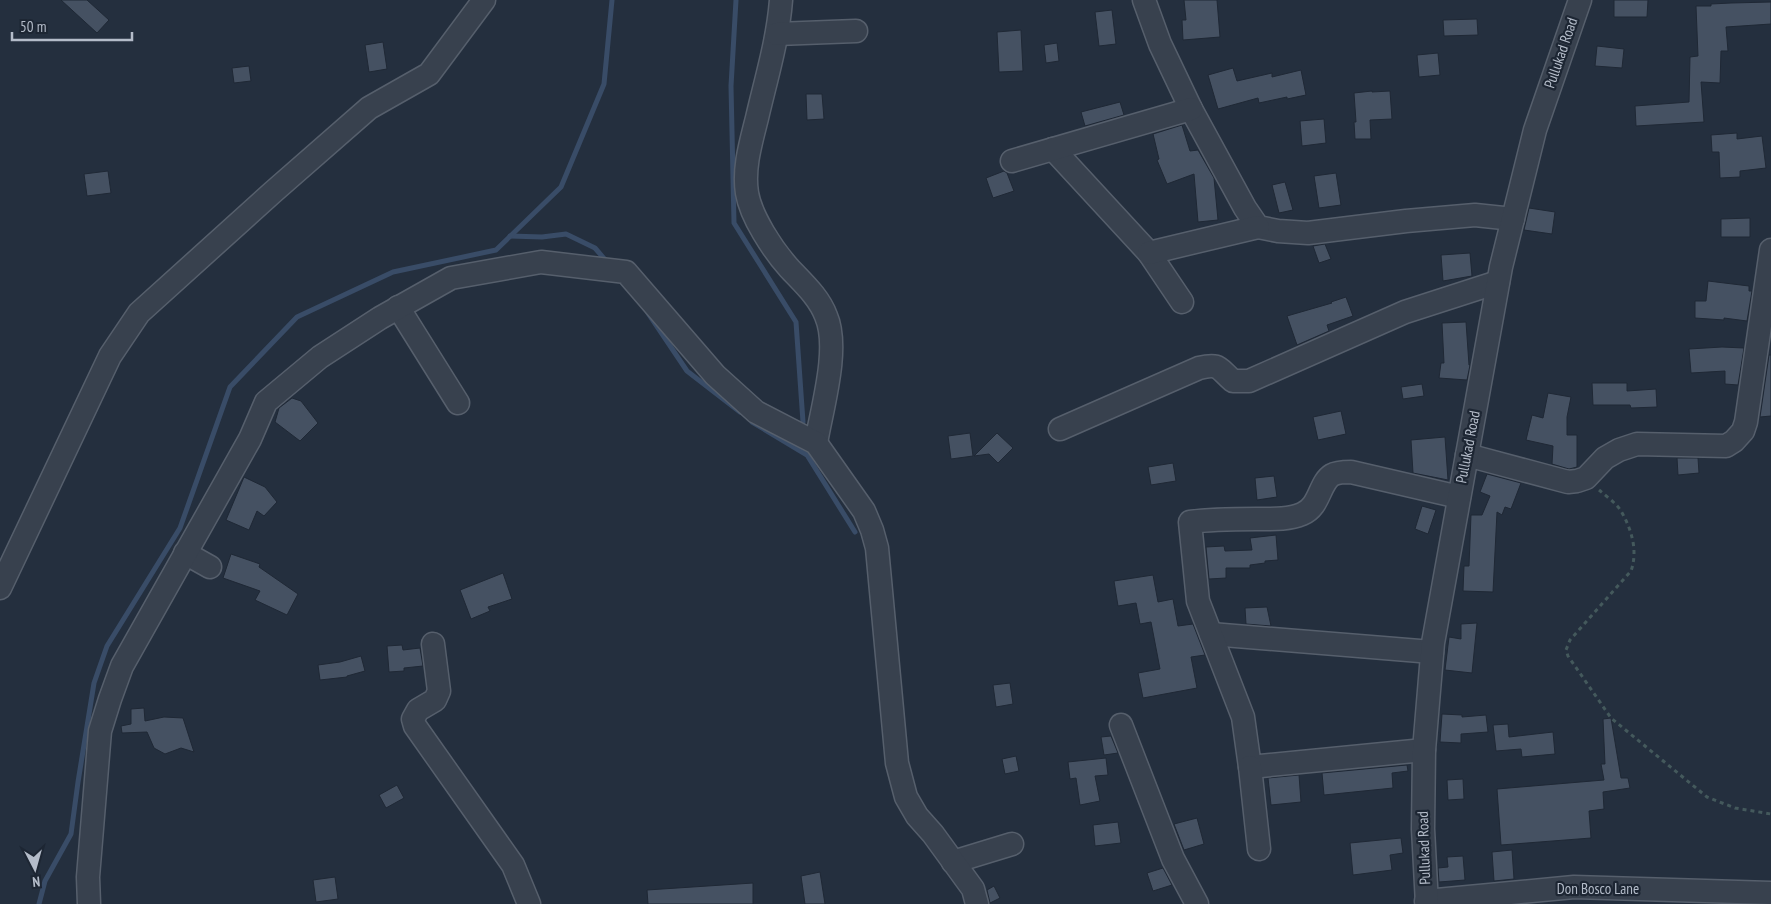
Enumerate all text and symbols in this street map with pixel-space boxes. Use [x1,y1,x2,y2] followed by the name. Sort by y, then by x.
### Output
[12,10,132,42] scale bar
[1540,15,1581,91] street label: Pullukad Road
[20,17,46,36] text: 50 m
[1451,409,1484,485] street label: Pullukad Road
[1413,811,1434,885] street label: Pullukad Road
[10,844,60,894] north arrow
[32,873,41,891] text: N
[1557,879,1639,898] street label: Don Bosco Lane

